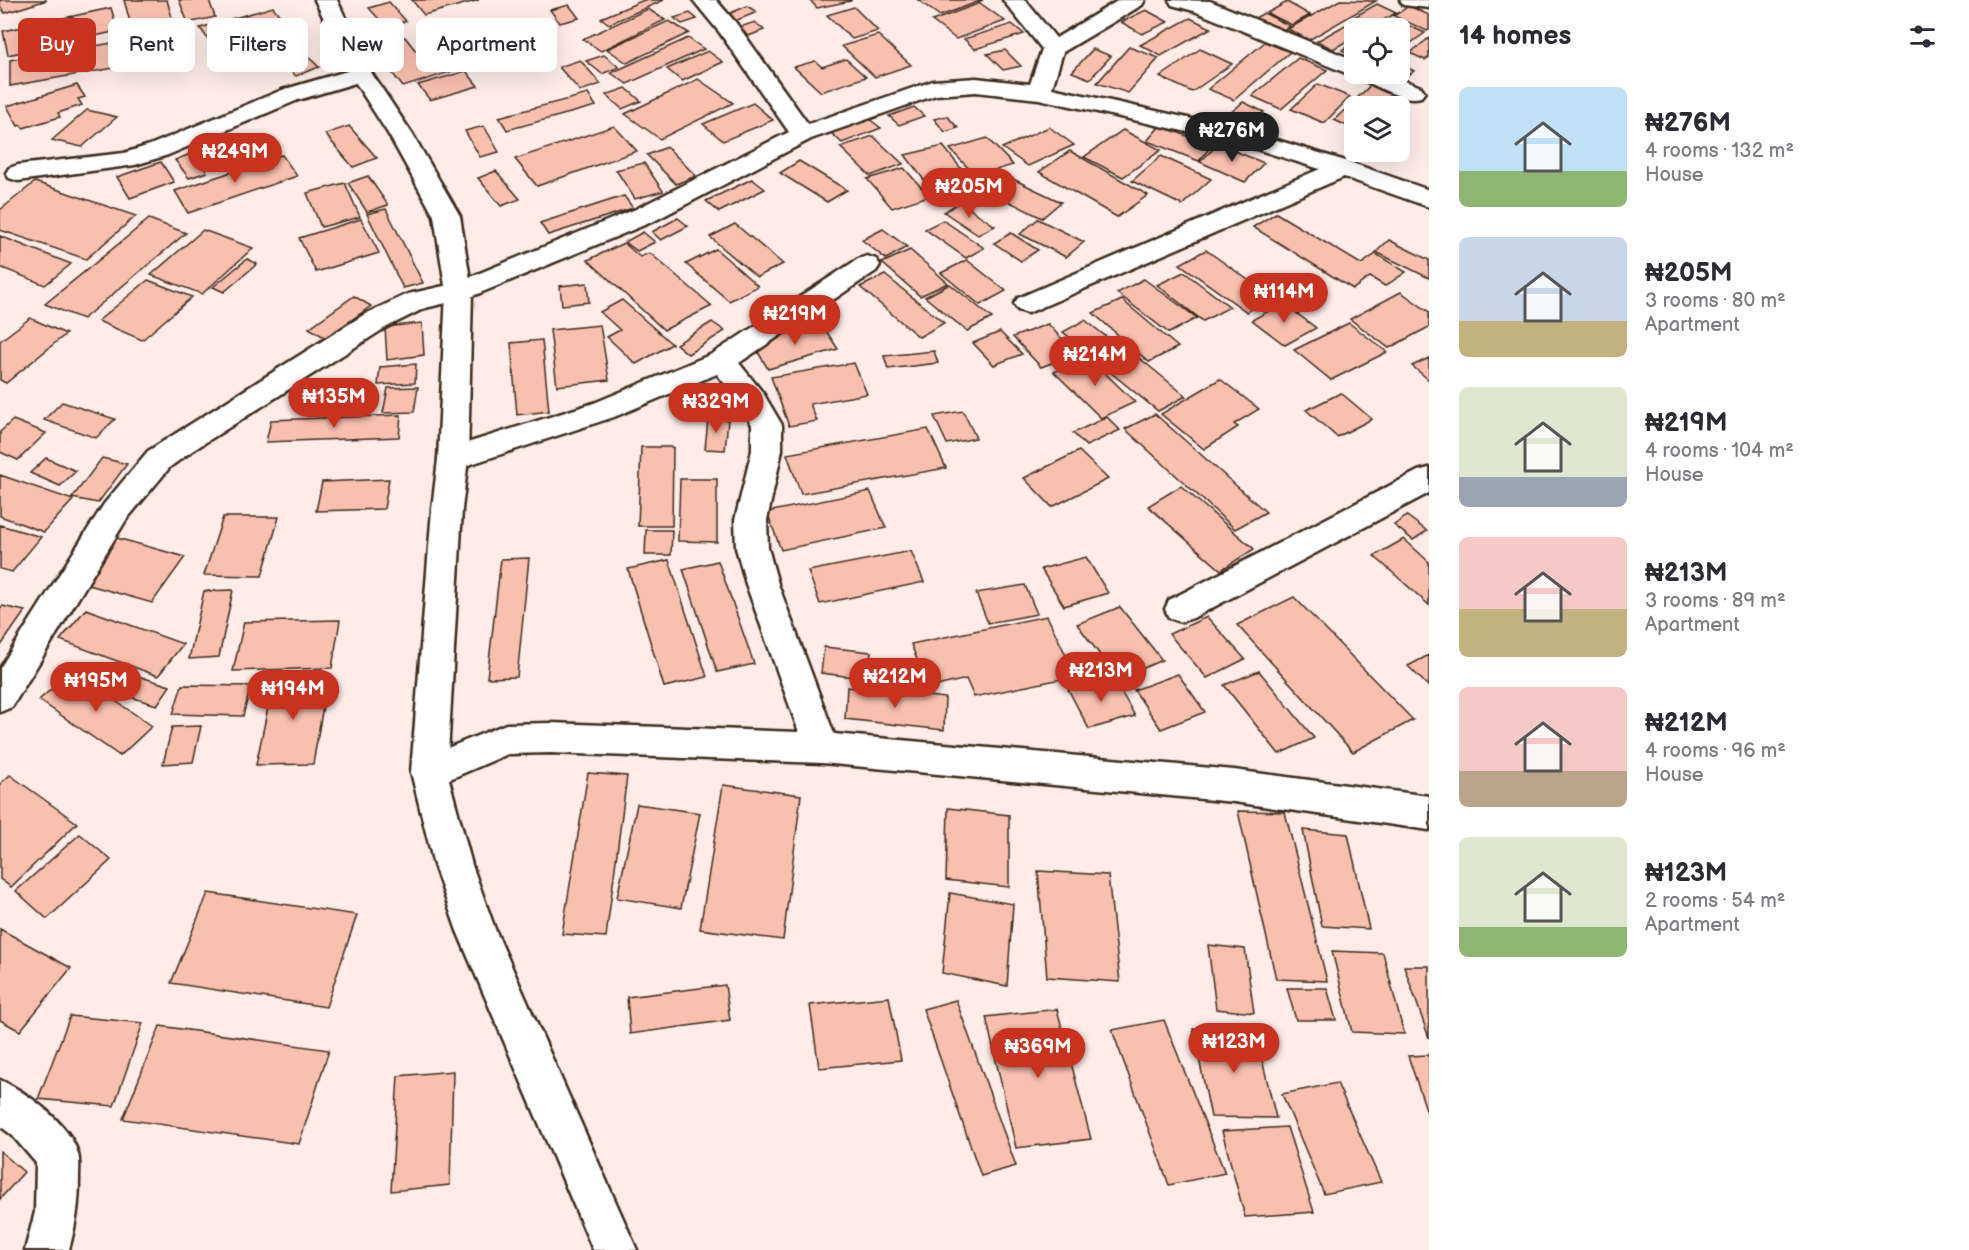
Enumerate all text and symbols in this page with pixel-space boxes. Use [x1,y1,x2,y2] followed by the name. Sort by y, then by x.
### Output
[18,18,96,72] chip: Buy
[108,18,195,72] chip: Rent
[207,18,308,72] chip: Filters
[320,18,404,72] chip: New
[416,18,557,72] chip: Apartment
[1344,18,1410,162] map controls
[1344,18,1410,84] button: locate
[1906,20,1939,53] icon: filters
[1459,21,1571,52] text: 14 homes
[1344,96,1410,162] button: layers
[1645,108,1731,139] text: ₦276M
[1507,111,1579,183] icon: home
[1190,112,1274,163] pin: ₦276M
[1199,119,1265,143] text: ₦276M
[193,133,277,184] pin: ₦249M
[1645,139,1794,163] text: 4 rooms · 132 m²
[202,140,268,164] text: ₦249M
[1645,163,1704,187] text: House
[927,168,1011,219] pin: ₦205M
[935,175,1003,199] text: ₦205M
[1645,258,1733,289] text: ₦205M
[1507,261,1579,333] icon: home
[1242,273,1326,324] pin: ₦114M
[1254,280,1314,304] text: ₦114M
[1645,289,1786,313] text: 3 rooms · 80 m²
[753,295,837,346] pin: ₦219M
[763,302,827,326] text: ₦219M
[1645,313,1740,337] text: Apartment
[1053,336,1137,387] pin: ₦214M
[1063,343,1127,367] text: ₦214M
[292,378,376,429] pin: ₦135M
[674,383,758,434] pin: ₦329M
[302,385,366,409] text: ₦135M
[682,390,750,414] text: ₦329M
[1645,408,1727,439] text: ₦219M
[1507,411,1579,483] icon: home
[1645,439,1794,463] text: 4 rooms · 104 m²
[1645,463,1704,487] text: House
[1645,558,1727,589] text: ₦213M
[1507,561,1579,633] icon: home
[1645,589,1786,613] text: 3 rooms · 89 m²
[1645,613,1740,637] text: Apartment
[1059,652,1143,703] pin: ₦213M
[853,658,937,709] pin: ₦212M
[1069,659,1133,683] text: ₦213M
[54,662,138,713] pin: ₦195M
[863,665,927,689] text: ₦212M
[64,669,128,693] text: ₦195M
[251,670,335,721] pin: ₦194M
[261,677,325,701] text: ₦194M
[1645,708,1728,739] text: ₦212M
[1507,711,1579,783] icon: home
[1645,739,1786,763] text: 4 rooms · 96 m²
[1645,763,1704,787] text: House
[1645,858,1727,889] text: ₦123M
[1507,861,1579,933] icon: home
[1645,889,1785,913] text: 2 rooms · 54 m²
[1645,913,1740,937] text: Apartment
[1192,1023,1276,1074] pin: ₦123M
[996,1028,1080,1079] pin: ₦369M
[1202,1030,1266,1054] text: ₦123M
[1004,1035,1072,1059] text: ₦369M

